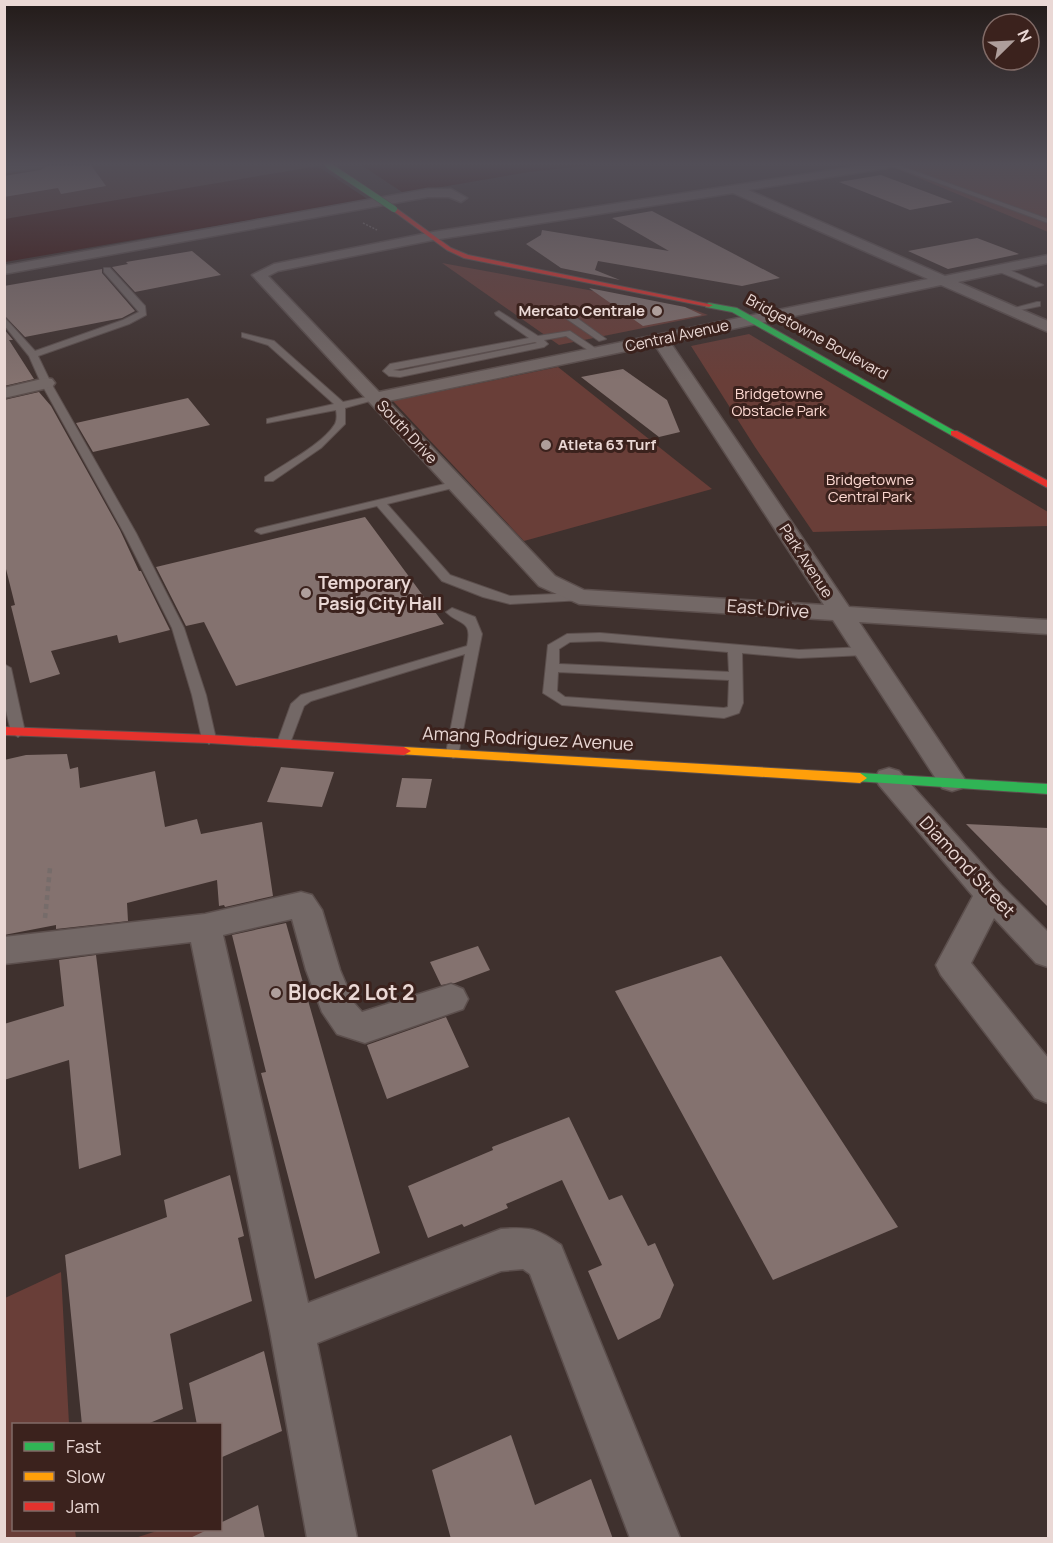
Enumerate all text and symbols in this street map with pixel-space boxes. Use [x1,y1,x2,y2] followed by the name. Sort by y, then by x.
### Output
[981,12,1041,72] north arrow
[1012,26,1037,46] text: N
[742,289,892,384] street label: Bridgetowne Boulevard
[518,300,645,321] place label: Mercato Centrale
[650,304,664,318] marker: Mercato Centrale
[623,314,731,357] street label: Central Avenue
[731,383,827,421] park label: Bridgetowne Obstacle Park
[372,395,442,468] street label: South Drive
[558,434,656,455] place label: Atleta 63 Turf
[539,438,553,452] marker: Atleta 63 Turf
[826,469,914,507] park label: Bridgetowne Central Park
[775,520,838,602] street label: Park Avenue
[318,570,442,615] place label: Temporary Pasig City Hall
[299,586,313,600] marker: Temporary Pasig City Hall
[726,593,810,623] street label: East Drive
[422,720,634,756] street label: Amang Rodriguez Avenue
[915,811,1021,922] street label: Diamond Street
[288,978,414,1006] place label: Block 2 Lot 2
[269,986,283,1000] marker: Block 2 Lot 2
[12,1423,222,1531] legend
[66,1434,101,1458] text: Fast
[66,1464,106,1488] text: Slow
[66,1494,100,1518] text: Jam

